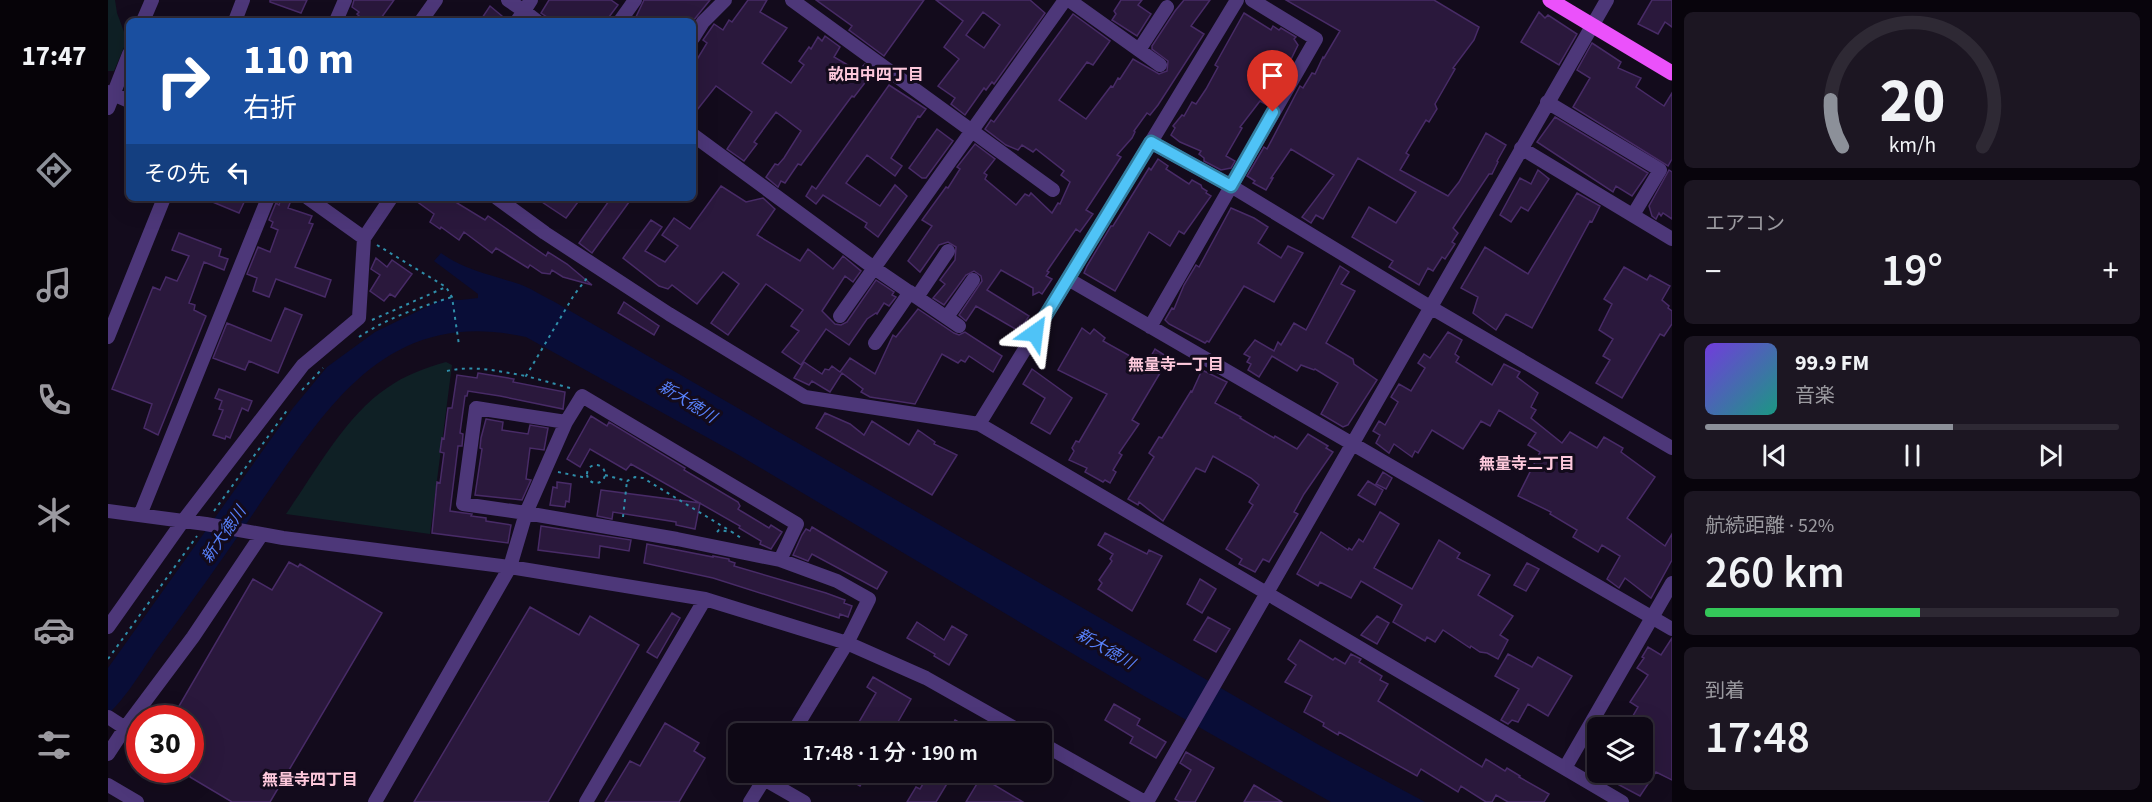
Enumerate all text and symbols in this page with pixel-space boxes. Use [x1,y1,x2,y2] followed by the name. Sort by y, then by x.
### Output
[243,30,354,90] text: 110 m
[21,37,87,76] text: 17:47
[144,42,222,120] icon: right
[1247,50,1298,112] pin
[1879,57,1945,146] text: 20
[1256,59,1289,92] icon: arrive
[828,64,924,86] district label: 畝田中四丁目
[243,89,297,128] text: 右折
[1888,130,1936,161] text: km/h
[33,149,75,191] icon: directions
[222,156,255,189] icon: left
[144,158,210,190] text: その先
[1705,210,1785,238] text: エアコン
[1881,239,1943,303] text: 19°
[1705,248,1721,295] text: −
[2103,248,2119,295] text: +
[33,264,75,306] icon: music
[1003,301,1067,365] position arrow
[1795,347,1869,379] text: 99.9 FM
[1128,354,1224,376] district label: 無量寺一丁目
[654,376,722,429] water label: 新大徳川
[33,379,75,421] icon: phone
[1795,382,1835,410] text: 音楽
[1758,439,1791,472] icon: previous
[1896,439,1929,472] icon: pause
[2034,439,2067,472] icon: next
[1479,453,1575,475] district label: 無量寺二丁目
[33,494,75,536] icon: climate
[196,500,252,567] water label: 新大徳川
[1705,512,1834,540] text: 航続距離 · 52%
[1705,541,1845,605] text: 260 km
[33,609,75,651] icon: car
[1072,623,1140,675] water label: 新大徳川
[1705,677,1745,705] text: 到着
[126,705,204,783] speed limit sign: 30
[1705,706,1810,770] text: 17:48
[1587,717,1653,783] map controls
[1587,717,1653,783] button: layers
[33,724,75,766] icon: filters
[802,737,978,769] text: 17:48 · 1 分 · 190 m
[262,769,358,791] district label: 無量寺四丁目

